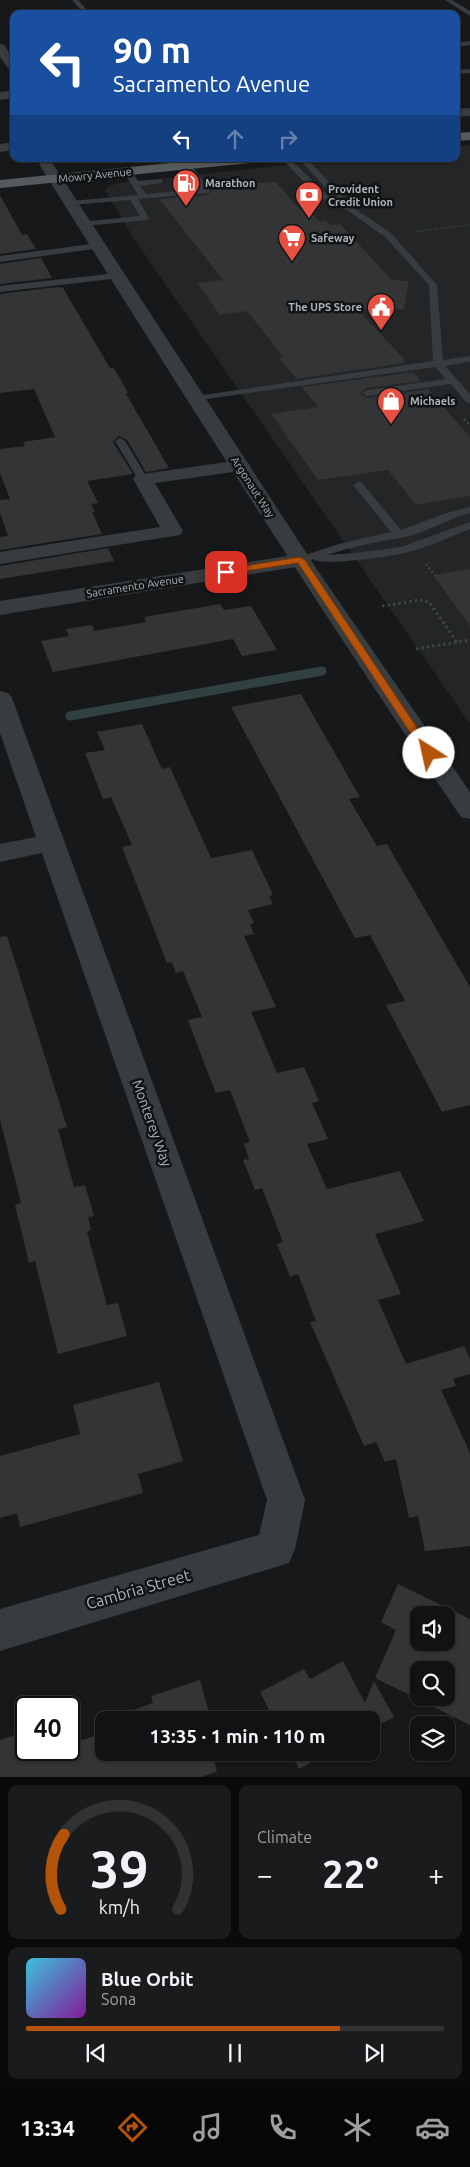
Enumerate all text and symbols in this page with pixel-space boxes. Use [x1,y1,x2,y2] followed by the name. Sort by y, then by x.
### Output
[30,30,95,95] icon: left
[113,30,191,70] text: 90 m
[113,71,310,96] text: Sacramento Avenue
[168,125,196,153] icon: left
[221,125,249,153] icon: ahead
[274,125,302,153] icon: right
[58,165,132,185] street label: Mowry Avenue
[171,168,201,207] fuel station icon: Marathon
[205,177,255,189] place label: Marathon
[294,180,324,219] bank icon: Provident Credit Union
[328,183,393,208] place label: Provident Credit Union
[277,223,307,262] supermarket icon: Safeway
[311,232,355,244] place label: Safeway
[366,292,396,331] public building icon: The UPS Store
[288,301,362,313] place label: The UPS Store
[376,386,406,425] shop icon: Michaels
[410,395,456,407] place label: Michaels
[229,454,277,520] street label: Argonaut Way
[205,551,247,593] pin
[212,558,240,586] icon: arrive
[85,572,185,600] street label: Sacramento Avenue
[402,726,454,778] position arrow
[129,1077,175,1169] street label: Monterey Way
[84,1565,193,1612] street label: Cambria Street
[410,1606,455,1761] map controls
[410,1606,455,1651] button: sound
[410,1661,455,1706] button: search
[15,1696,80,1761] speed limit sign: 40
[410,1716,455,1761] button: layers
[150,1725,325,1747] text: 13:35 · 1 min · 110 m
[257,1828,312,1846] text: Climate
[90,1840,149,1898] text: 39
[322,1853,379,1895] text: 22°
[257,1859,273,1890] text: −
[428,1859,444,1890] text: +
[99,1897,140,1917] text: km/h
[101,1968,194,1990] text: Blue Orbit
[101,1990,136,2008] text: Sona
[82,2039,110,2067] icon: previous
[221,2039,249,2067] icon: pause
[360,2039,388,2067] icon: next
[115,2110,150,2145] icon: directions
[190,2110,225,2145] icon: music
[265,2110,300,2145] icon: phone
[340,2110,375,2145] icon: climate
[415,2110,450,2145] icon: car
[20,2115,75,2140] text: 13:34

